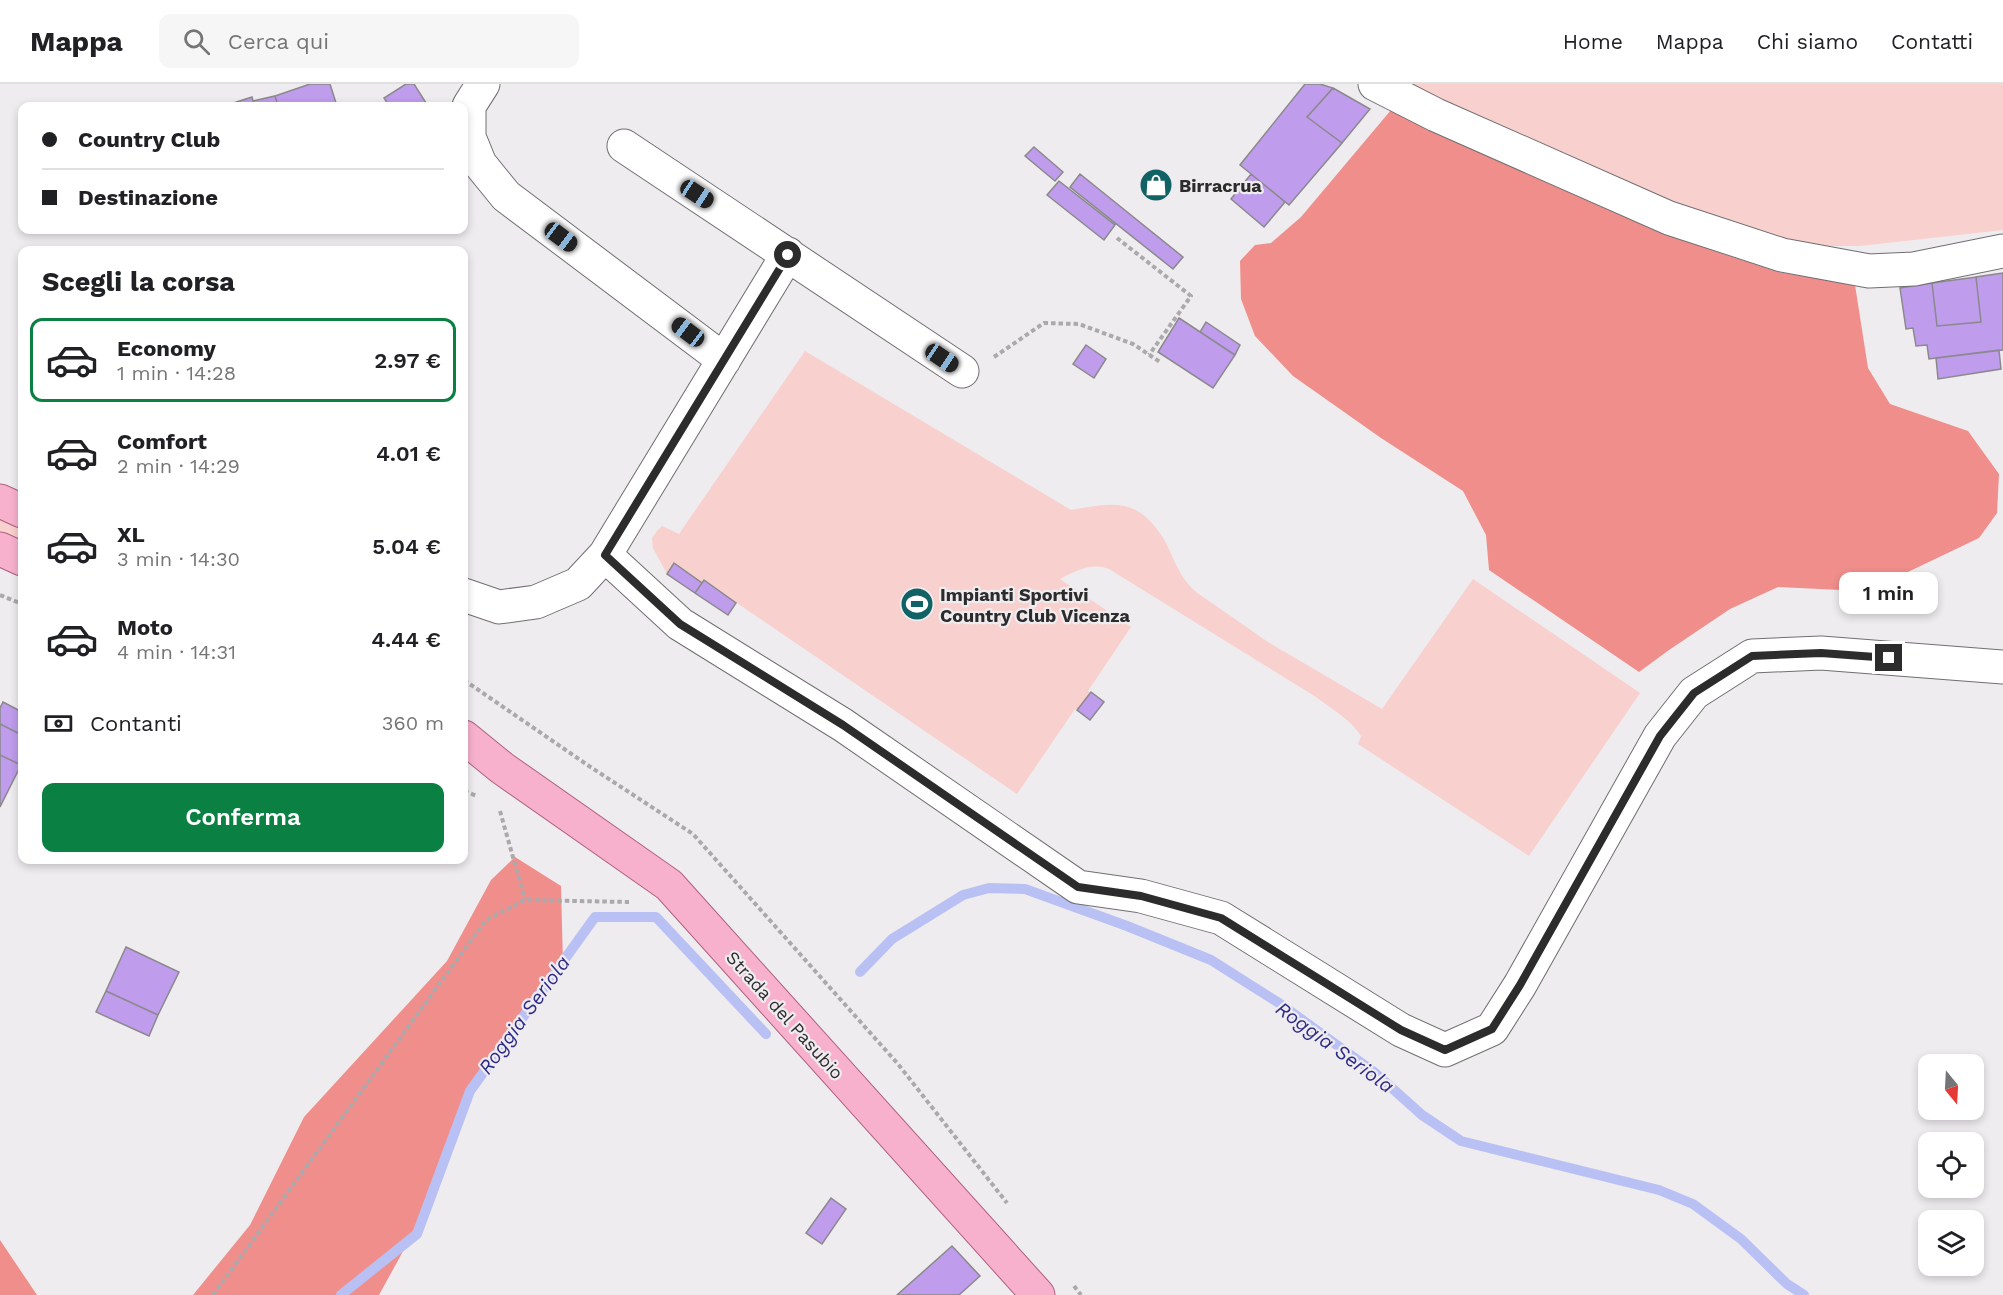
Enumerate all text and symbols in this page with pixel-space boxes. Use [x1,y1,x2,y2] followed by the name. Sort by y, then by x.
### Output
[159,14,579,68] search box
[30,25,123,58] text: Mappa
[180,25,213,58] icon: search
[228,29,329,54] text: Cerca qui
[1563,29,1623,54] text: Home
[1656,29,1724,54] text: Mappa
[1757,29,1858,54] text: Chi siamo
[1891,29,1973,54] text: Contatti
[78,127,220,152] text: Country Club
[1138,167,1174,203] shop icon: Birracrua
[1179,175,1262,196] place label: Birracrua
[677,177,717,211] car
[78,185,218,210] text: Destinazione
[541,219,581,255] car
[774,241,801,268] route start
[42,266,235,298] text: Scegli la corsa
[668,314,708,350] car
[45,333,99,387] icon: car
[117,336,216,361] text: Economy
[922,340,962,376] car
[374,348,441,373] text: 2.97 €
[117,361,236,385] text: 1 min · 14:28
[45,426,99,480] icon: car
[117,429,207,454] text: Comfort
[376,441,441,466] text: 4.01 €
[117,454,240,478] text: 2 min · 14:29
[45,519,99,573] icon: car
[117,522,145,547] text: XL
[372,534,441,559] text: 5.04 €
[117,547,240,571] text: 3 min · 14:30
[1840,571,1938,613] callout: 1 min
[1863,581,1914,605] text: 1 min
[940,584,1131,626] place label: Impianti Sportivi Country Club Vicenza
[899,586,935,622] sports icon: Impianti Sportivi Country Club Vicenza
[45,612,99,666] icon: car
[117,615,173,640] text: Moto
[371,627,441,652] text: 4.44 €
[117,640,236,664] text: 4 min · 14:31
[1875,644,1902,671] route end
[42,707,75,740] icon: cash
[90,711,182,736] text: Contanti
[382,711,444,735] text: 360 m
[42,783,444,852] button: Conferma
[722,947,848,1083] street label: Strada del Pasubio
[473,951,575,1079] water label: Roggia Seriola
[1271,996,1399,1098] water label: Roggia Seriola
[1918,1054,1984,1120] north arrow
[1918,1054,1984,1276] map controls
[1918,1132,1984,1198] button: locate
[1918,1210,1984,1276] button: layers

